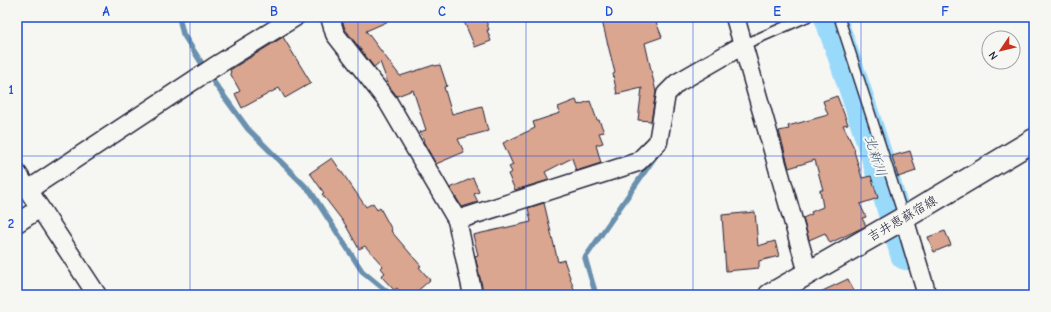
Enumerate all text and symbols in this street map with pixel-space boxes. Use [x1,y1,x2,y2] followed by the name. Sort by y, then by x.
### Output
[102,4,110,19] text: A
[270,4,278,19] text: B
[438,4,446,19] text: C
[605,4,613,19] text: D
[773,4,781,19] text: E
[941,4,949,19] text: F
[981,30,1021,70] north arrow
[986,49,1001,62] text: N
[8,82,14,97] text: 1
[861,134,890,179] water label: 北新川
[865,192,941,244] street label: 吉井恵蘇宿線
[8,216,14,231] text: 2

